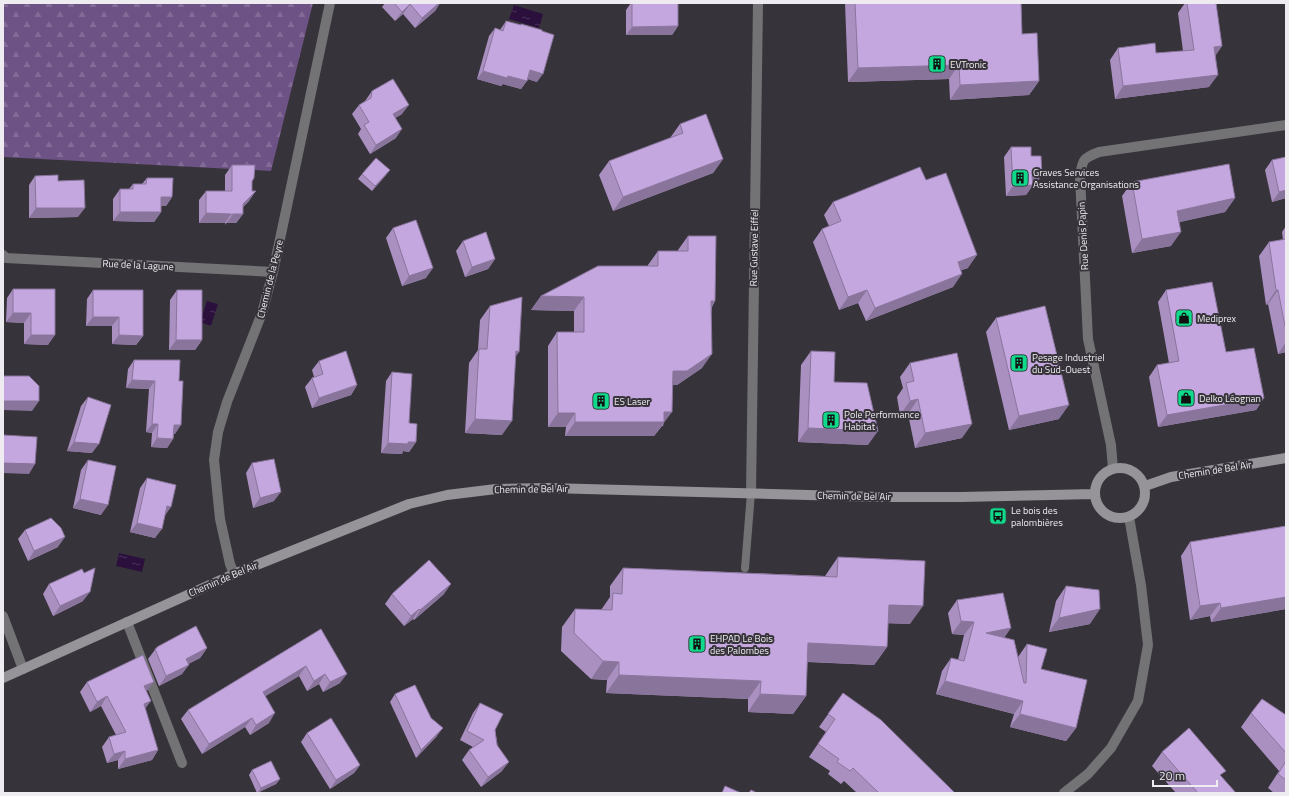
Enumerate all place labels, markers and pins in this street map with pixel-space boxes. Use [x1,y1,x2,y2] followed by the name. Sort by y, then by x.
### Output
[927,54,947,74] building icon: EVTronic
[950,57,986,72] place label: EVTronic
[1033,165,1139,192] place label: Graves Services Assistance Organisations
[1010,168,1030,188] building icon: Graves Services Assistance Organisations
[1174,308,1194,328] shop icon: Mediprex
[1197,311,1237,326] place label: Mediprex
[1032,350,1105,377] place label: Pesage Industriel du Sud-Ouest
[1009,353,1029,373] building icon: Pesage Industriel du Sud-Ouest
[1176,388,1196,408] shop icon: Delko Léognan
[591,391,611,411] building icon: ES Laser
[1199,391,1261,406] place label: Delko Léognan
[614,394,651,409] place label: ES Laser
[844,407,919,434] place label: Pole Performance Habitat
[821,410,841,430] building icon: Pole Performance Habitat
[1011,503,1063,530] place label: Le bois des palombières
[988,506,1008,526] bus stop icon: Le bois des palombières
[710,631,773,658] place label: EHPAD Le Bois des Palombes
[687,634,707,654] building icon: EHPAD Le Bois des Palombes

